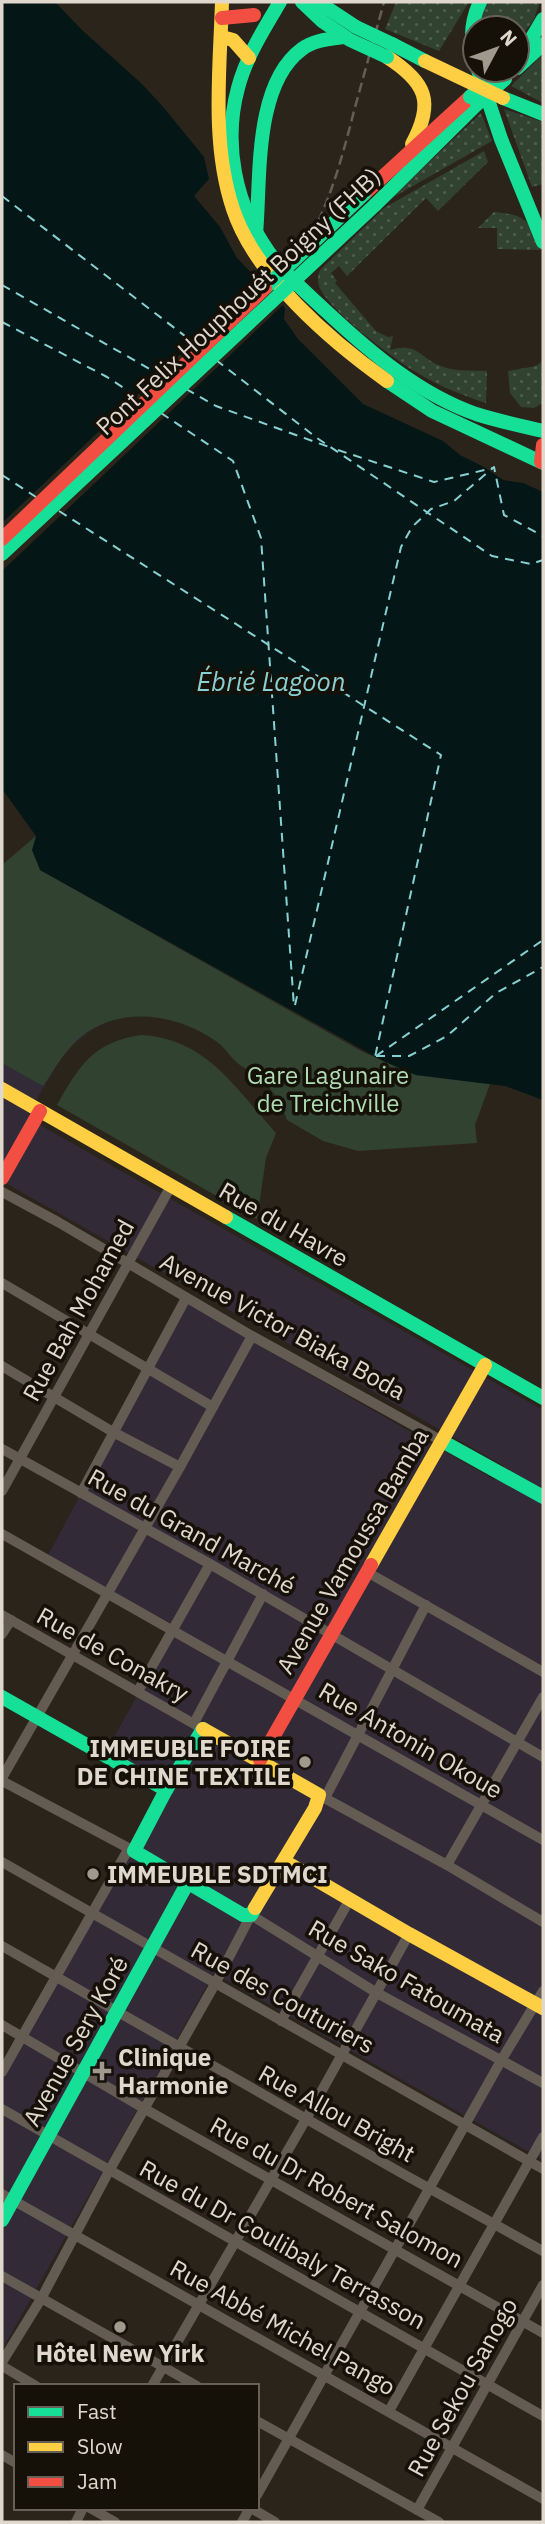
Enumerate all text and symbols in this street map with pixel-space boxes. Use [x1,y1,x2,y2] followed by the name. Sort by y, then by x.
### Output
[461,14,531,84] north arrow
[495,25,522,51] text: N
[89,160,387,442] street label: Pont Felix Houphouét Boigny (FHB)
[196,664,346,698] water label: Ébrié Lagoon
[247,1059,409,1119] park label: Gare Lagunaire de Treichville
[214,1174,354,1274] street label: Rue du Havre
[15,1213,141,1407] street label: Rue Bah Mohamed
[155,1245,412,1407] street label: Avenue Victor Biaka Boda
[269,1422,436,1680] street label: Avenue Vamoussa Bamba
[83,1461,301,1601] street label: Rue du Grand Marché
[31,1599,195,1709] street label: Rue de Conakry
[313,1674,509,1806] street label: Rue Antonin Okoue
[77,1732,291,1792] place label: IMMEUBLE FOIRE DE CHINE TEXTILE
[297,1754,313,1770] marker: IMMEUBLE FOIRE DE CHINE TEXTILE
[107,1858,328,1890] place label: IMMEUBLE SDTMCI
[85,1866,101,1882] marker: IMMEUBLE SDTMCI
[303,1912,511,2050] street label: Rue Sako Fatoumata
[186,1933,380,2061] street label: Rue des Couturiers
[15,1950,135,2132] street label: Avenue Sery Koré
[118,2041,228,2101] place label: Clinique Harmonie
[253,2057,421,2169] street label: Rue Allou Bright
[92,2061,112,2081] marker: Clinique Harmonie
[205,2109,469,2275] street label: Rue du Dr Robert Salomon
[134,2152,432,2336] street label: Rue du Dr Coulibaly Terrasson
[165,2252,401,2402] street label: Rue Abbé Michel Pango
[400,2292,524,2482] street label: Rue Sekou Sanogo
[112,2319,128,2335] marker: Hôtel New Yirk
[36,2337,204,2369] place label: Hôtel New Yirk
[14,2384,259,2510] legend
[77,2397,117,2425] text: Fast
[77,2432,123,2460] text: Slow
[77,2467,117,2495] text: Jam

